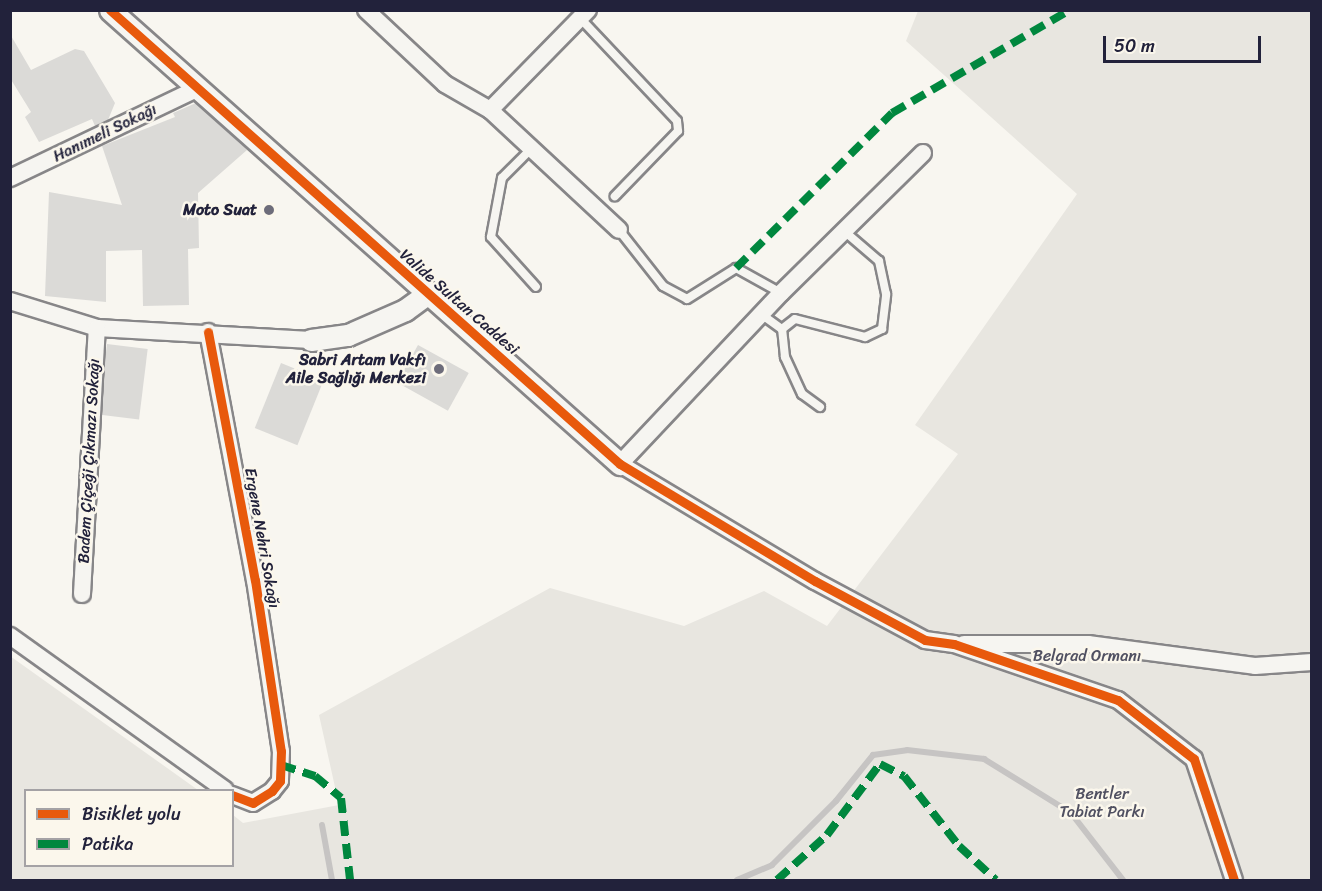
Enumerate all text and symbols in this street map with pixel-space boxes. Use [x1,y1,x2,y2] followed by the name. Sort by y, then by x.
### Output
[1106,24,1264,62] scale bar
[1114,30,1155,62] text: 50 m
[50,100,160,166] street label: Hanımeli Sokağı
[183,200,257,220] place label: Moto Suat
[262,203,276,217] marker: Moto Suat
[396,245,522,359] street label: Valide Sultan Caddesi
[286,350,426,388] place label: Sabri Artam Vakfı Aile Sağlığı Merkezi
[74,358,104,564] street label: Badem Çiçeği Çıkmazı Sokağı
[430,360,448,378] marker: Sabri Artam Vakfı Aile Sağlığı Merkezi
[240,466,284,610] street label: Ergene Nehri Sokağı
[1033,646,1141,666] park label: Belgrad Ormanı
[1059,784,1145,822] park label: Bentler Tabiat Parkı
[24,789,234,867] legend
[82,798,181,830] text: Bisiklet yolu
[82,828,133,860] text: Patika

